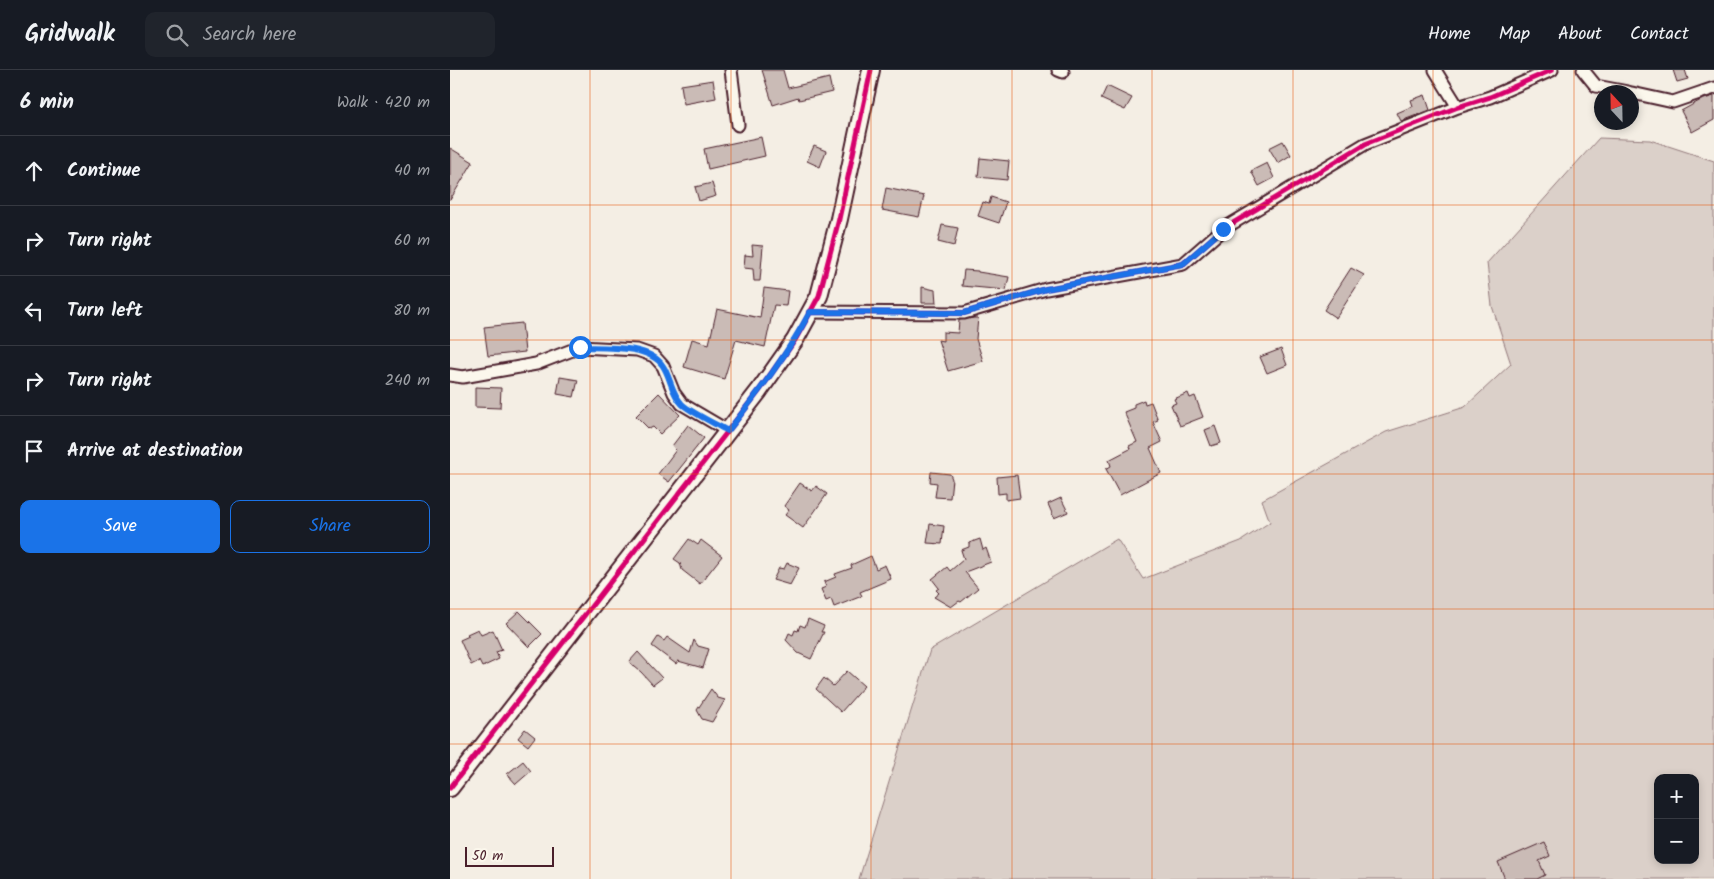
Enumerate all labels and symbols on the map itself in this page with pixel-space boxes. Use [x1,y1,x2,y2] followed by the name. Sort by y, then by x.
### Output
[1594,85,1639,130] north arrow
[1212,218,1235,241] route end
[569,336,592,359] route start
[465,844,554,867] scale bar

